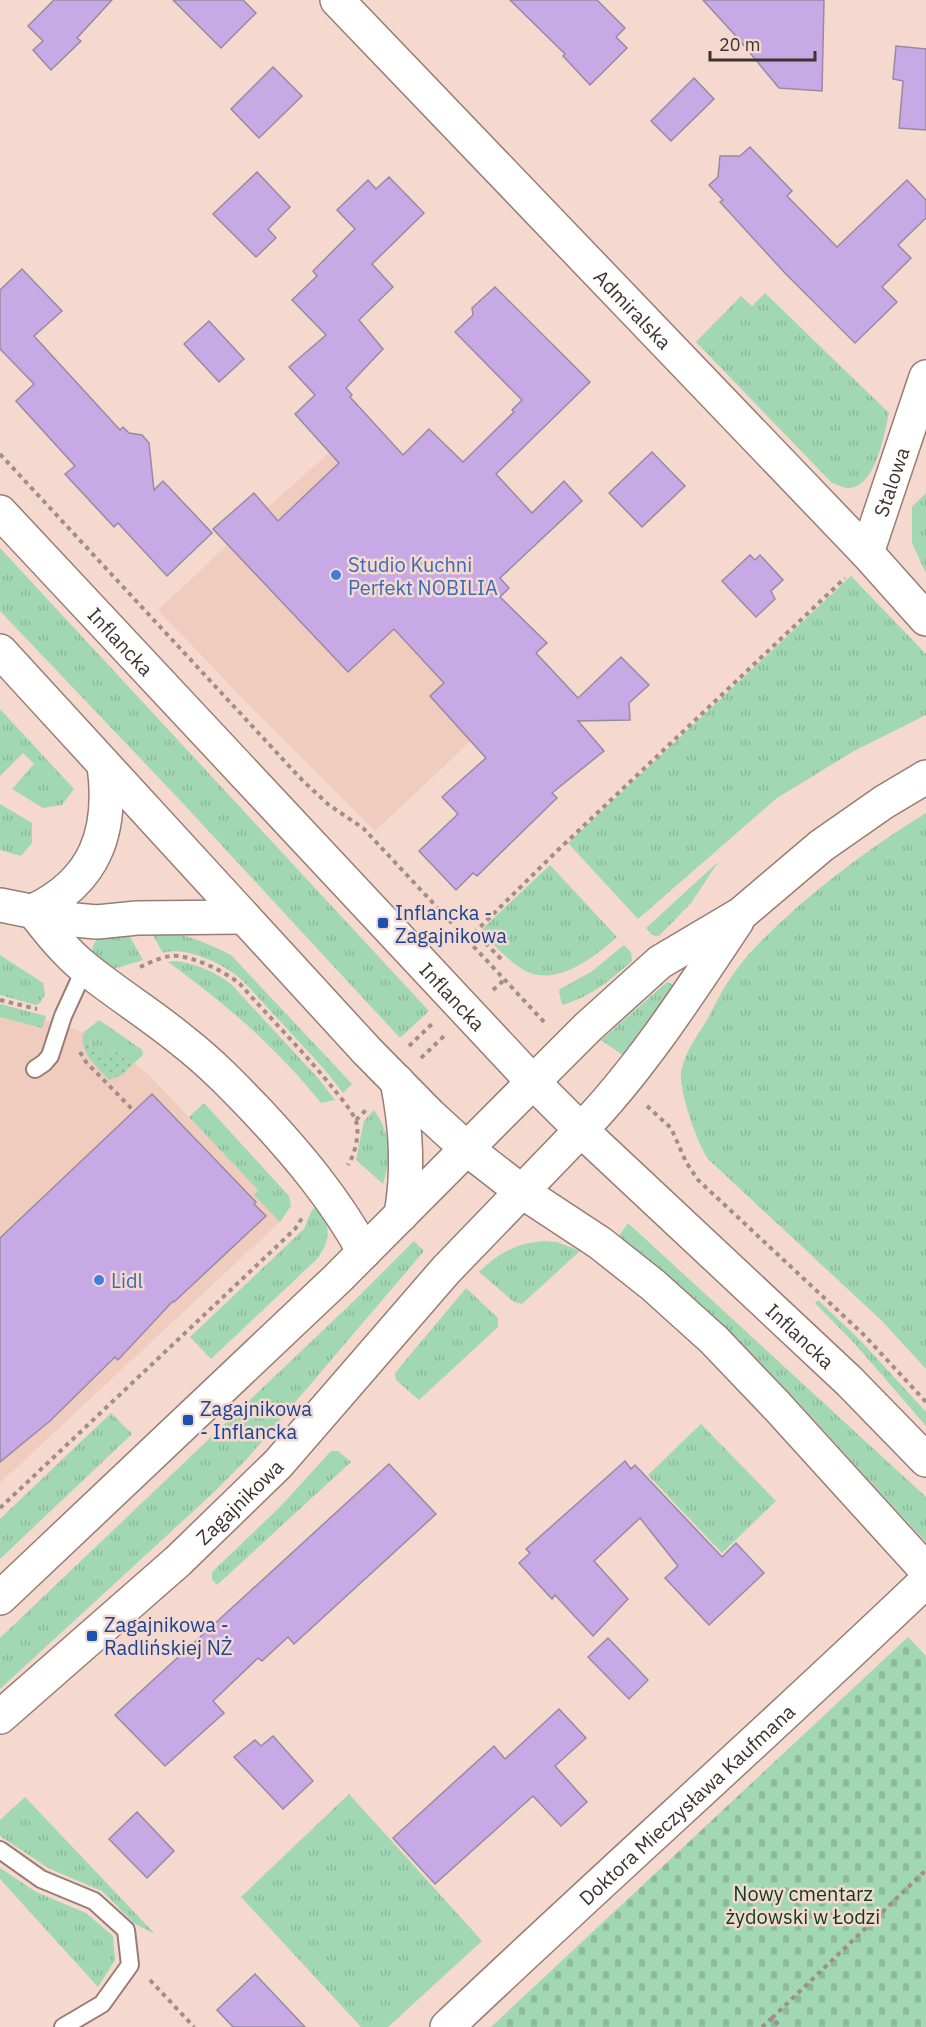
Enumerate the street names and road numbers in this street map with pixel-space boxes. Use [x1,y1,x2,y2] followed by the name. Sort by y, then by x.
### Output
[588,263,678,355] street label: Admiralska
[867,443,915,520] street label: Stalowa
[82,601,160,682] street label: Inflancka
[414,956,492,1037] street label: Inflancka
[760,1297,841,1375] street label: Inflancka
[190,1453,289,1550] street label: Zagajnikowa
[573,1698,801,1911] street label: Doktora Mieczysława Kaufmana

